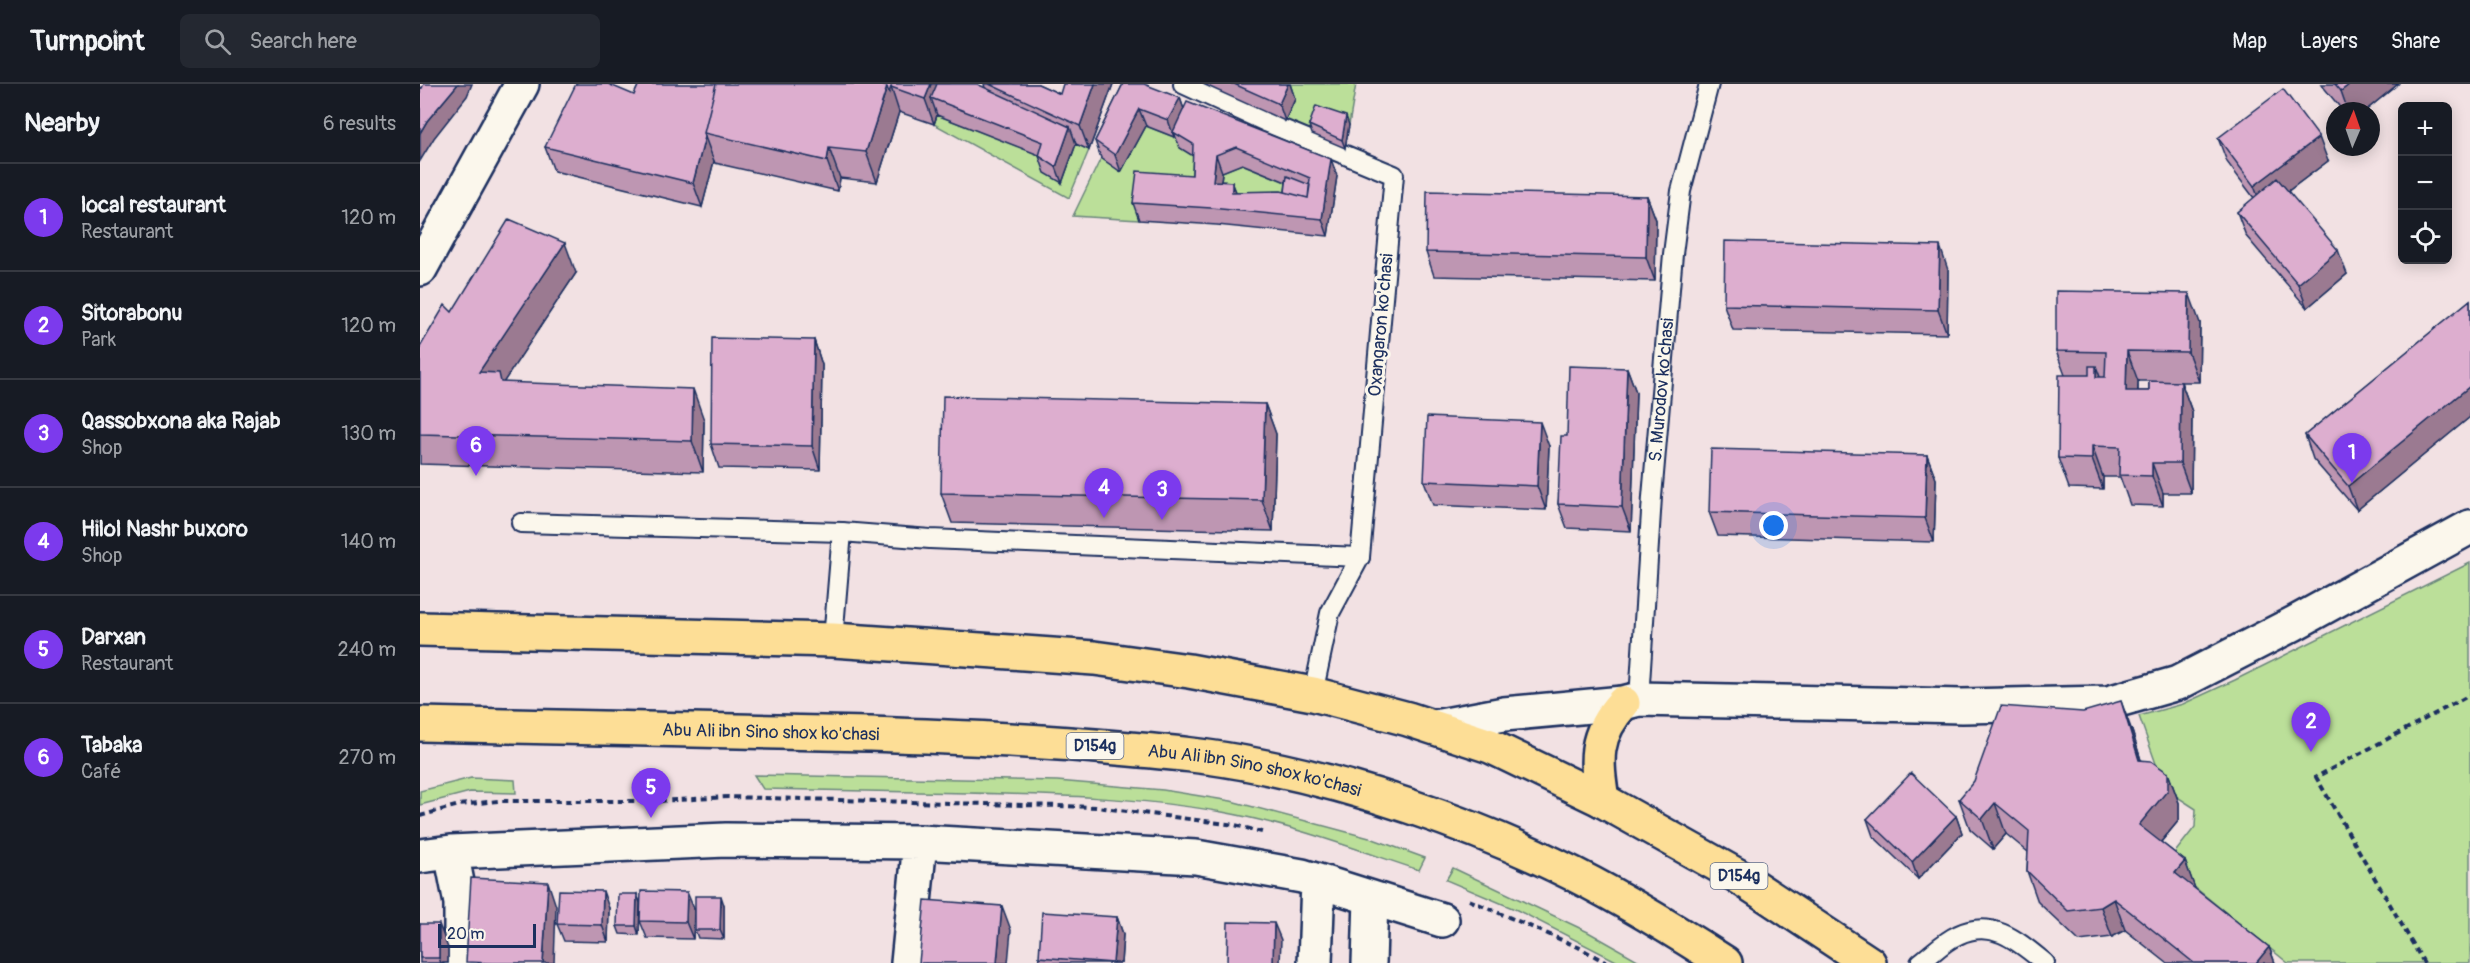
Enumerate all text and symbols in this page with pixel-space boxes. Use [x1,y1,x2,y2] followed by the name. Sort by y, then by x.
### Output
[180,14,600,68] search box
[30,24,144,59] text: Turnpoint
[201,25,234,58] icon: search
[249,27,357,55] text: Search here
[2232,28,2267,55] text: Map
[2300,28,2358,55] text: Layers
[2391,28,2440,55] text: Share
[2326,102,2380,156] north arrow
[2398,102,2452,264] map controls
[2398,102,2452,156] button: +
[24,107,100,139] text: Nearby
[323,111,396,136] text: 6 results
[2398,156,2452,210] button: −
[81,191,226,219] text: local restaurant
[40,205,47,230] text: 1
[341,205,396,230] text: 120 m
[2398,210,2452,264] button: locate
[81,219,173,244] text: Restaurant
[1363,253,1399,397] street label: Oxangaron ko'chasi
[81,299,182,327] text: Sitorabonu
[38,313,49,338] text: 2
[341,313,396,338] text: 120 m
[1644,317,1679,463] street label: S. Murodov ko'chasi
[81,327,116,352] text: Park
[81,407,280,435] text: Qassobxona aka Rajab
[38,421,49,446] text: 3
[341,421,396,446] text: 130 m
[456,426,496,476] pin: 6
[2332,434,2372,483] pin: 1
[81,435,122,460] text: Shop
[1084,468,1124,518] pin: 4
[1142,470,1182,520] pin: 3
[1759,511,1788,540] your location
[81,515,248,543] text: Hilol Nashr buxoro
[38,529,49,554] text: 4
[341,529,396,554] text: 140 m
[81,543,122,568] text: Shop
[81,623,146,651] text: Darxan
[38,637,49,662] text: 5
[337,637,396,662] text: 240 m
[81,651,173,676] text: Restaurant
[2292,702,2330,752] pin: 2
[662,718,880,746] street label: Abu Ali ibn Sino shox ko'chasi
[81,731,143,759] text: Tabaka
[1066,733,1124,759] road number: D154g
[1147,739,1364,802] street label: Abu Ali ibn Sino shox ko'chasi
[38,745,49,770] text: 6
[338,745,396,770] text: 270 m
[81,759,121,784] text: Café
[632,768,670,818] pin: 5
[1710,863,1768,889] road number: D154g
[438,921,536,948] scale bar
[447,924,485,944] text: 20 m

